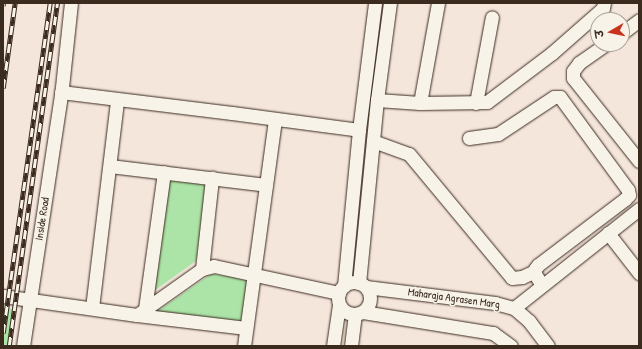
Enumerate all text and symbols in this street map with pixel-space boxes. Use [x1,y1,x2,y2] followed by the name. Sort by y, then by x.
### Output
[590,12,630,52] north arrow
[592,29,607,38] text: उ
[32,196,52,242] street label: Inside Road
[407,285,501,311] street label: Maharaja Agrasen Marg

